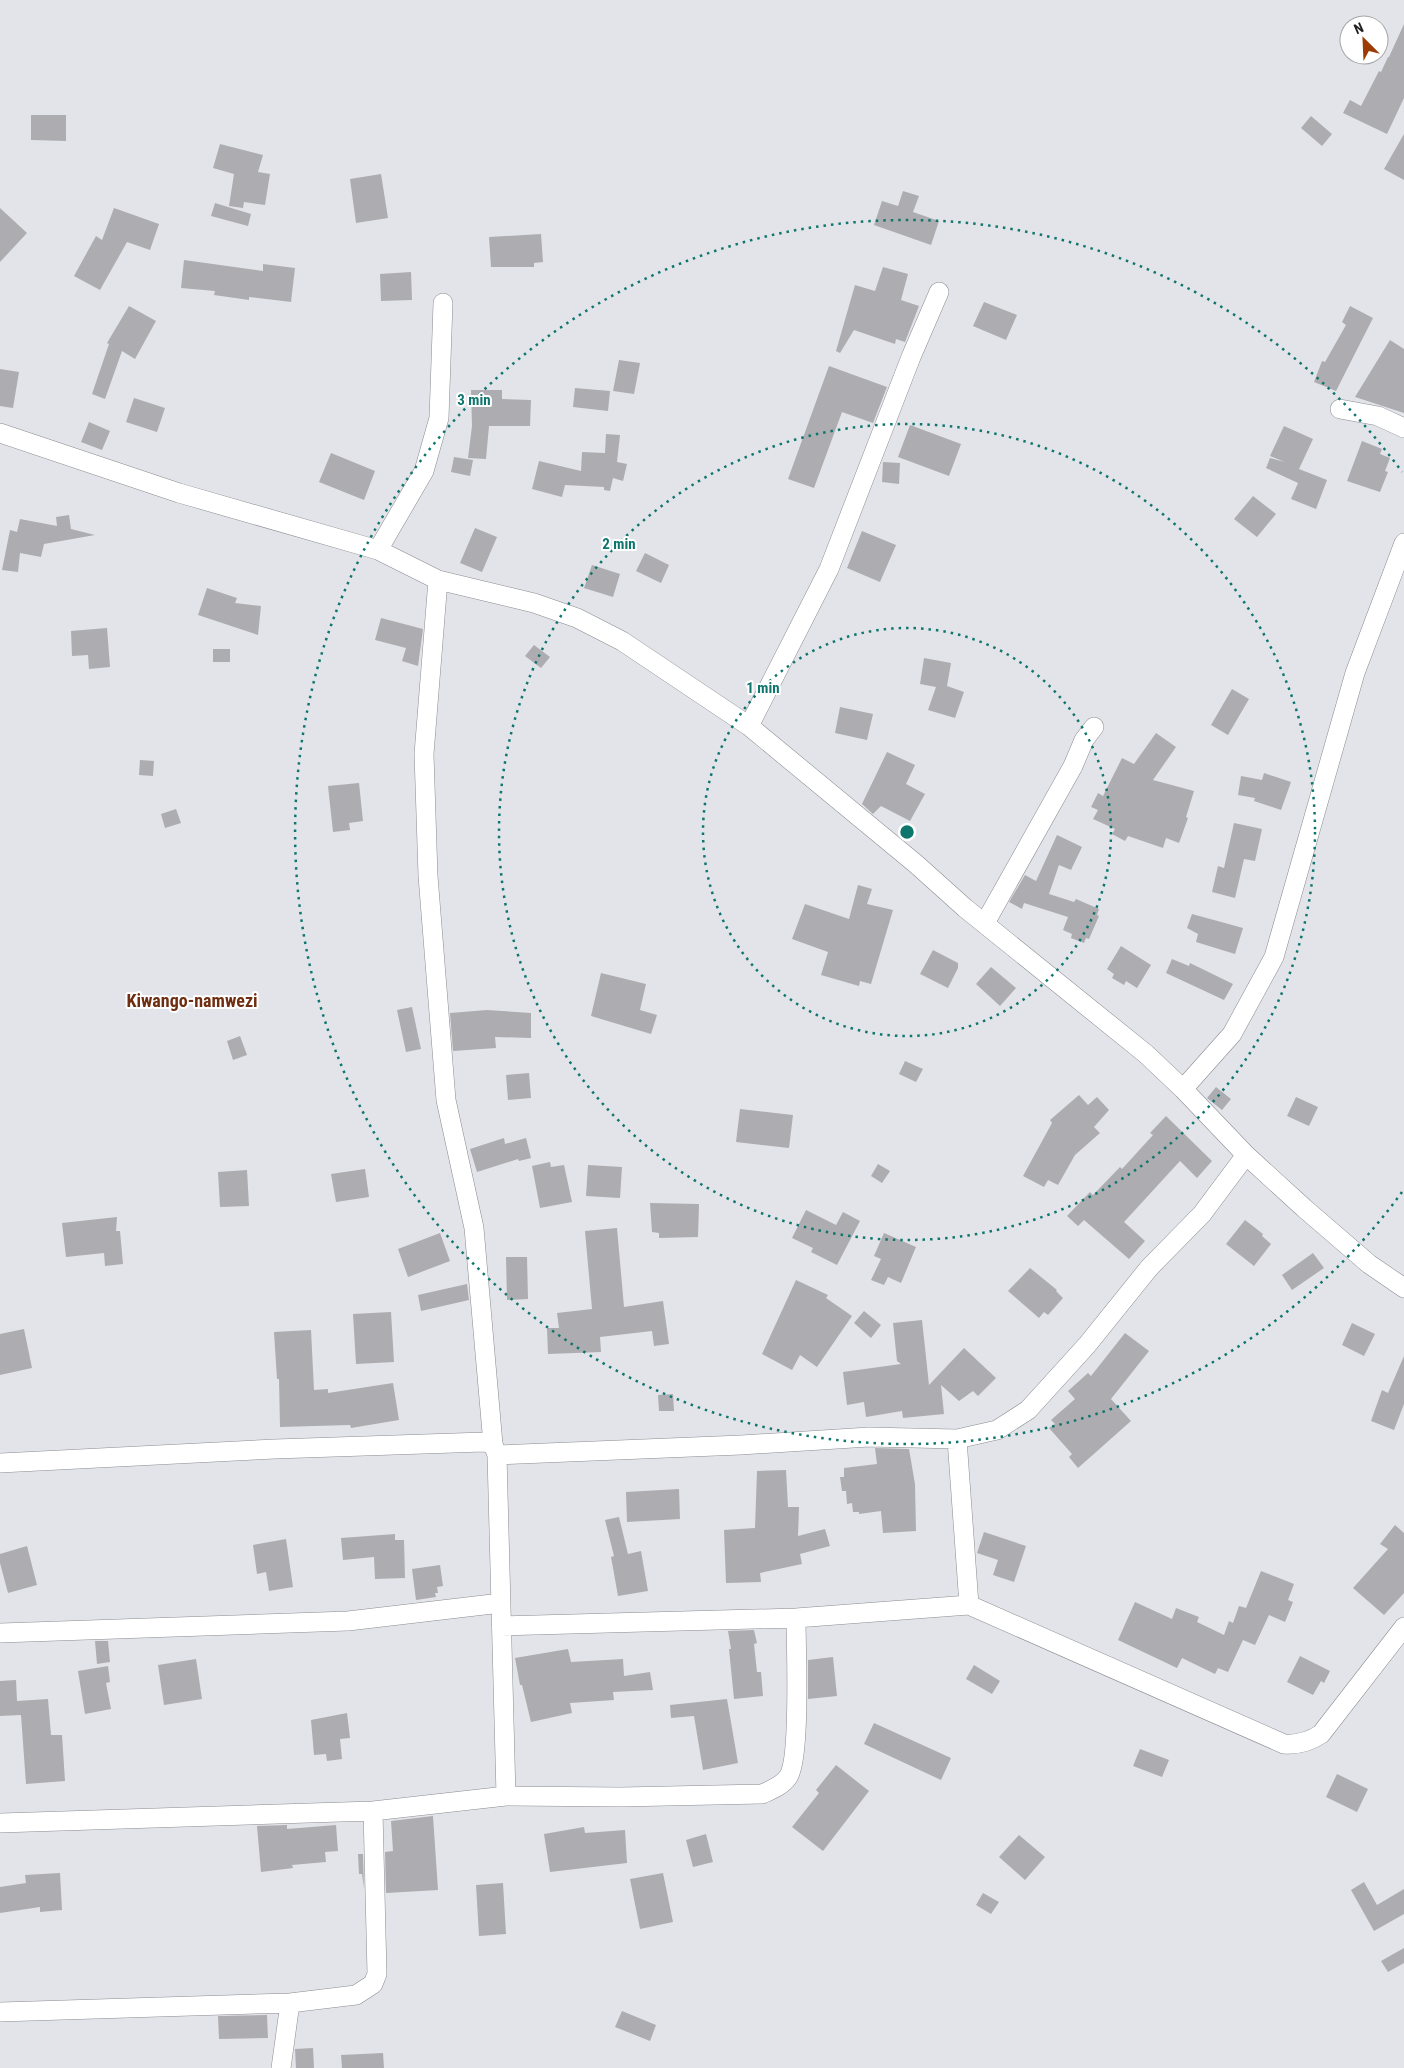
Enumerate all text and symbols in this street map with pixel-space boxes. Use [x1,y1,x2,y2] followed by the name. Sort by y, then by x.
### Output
[1339,15,1389,65] north arrow
[1352,19,1366,37] text: N
[457,391,491,409] text: 3 min
[602,535,636,553] text: 2 min
[746,679,780,697] text: 1 min
[898,823,916,841] centre of rings
[126,990,258,1011] district label: Kiwango-namwezi

